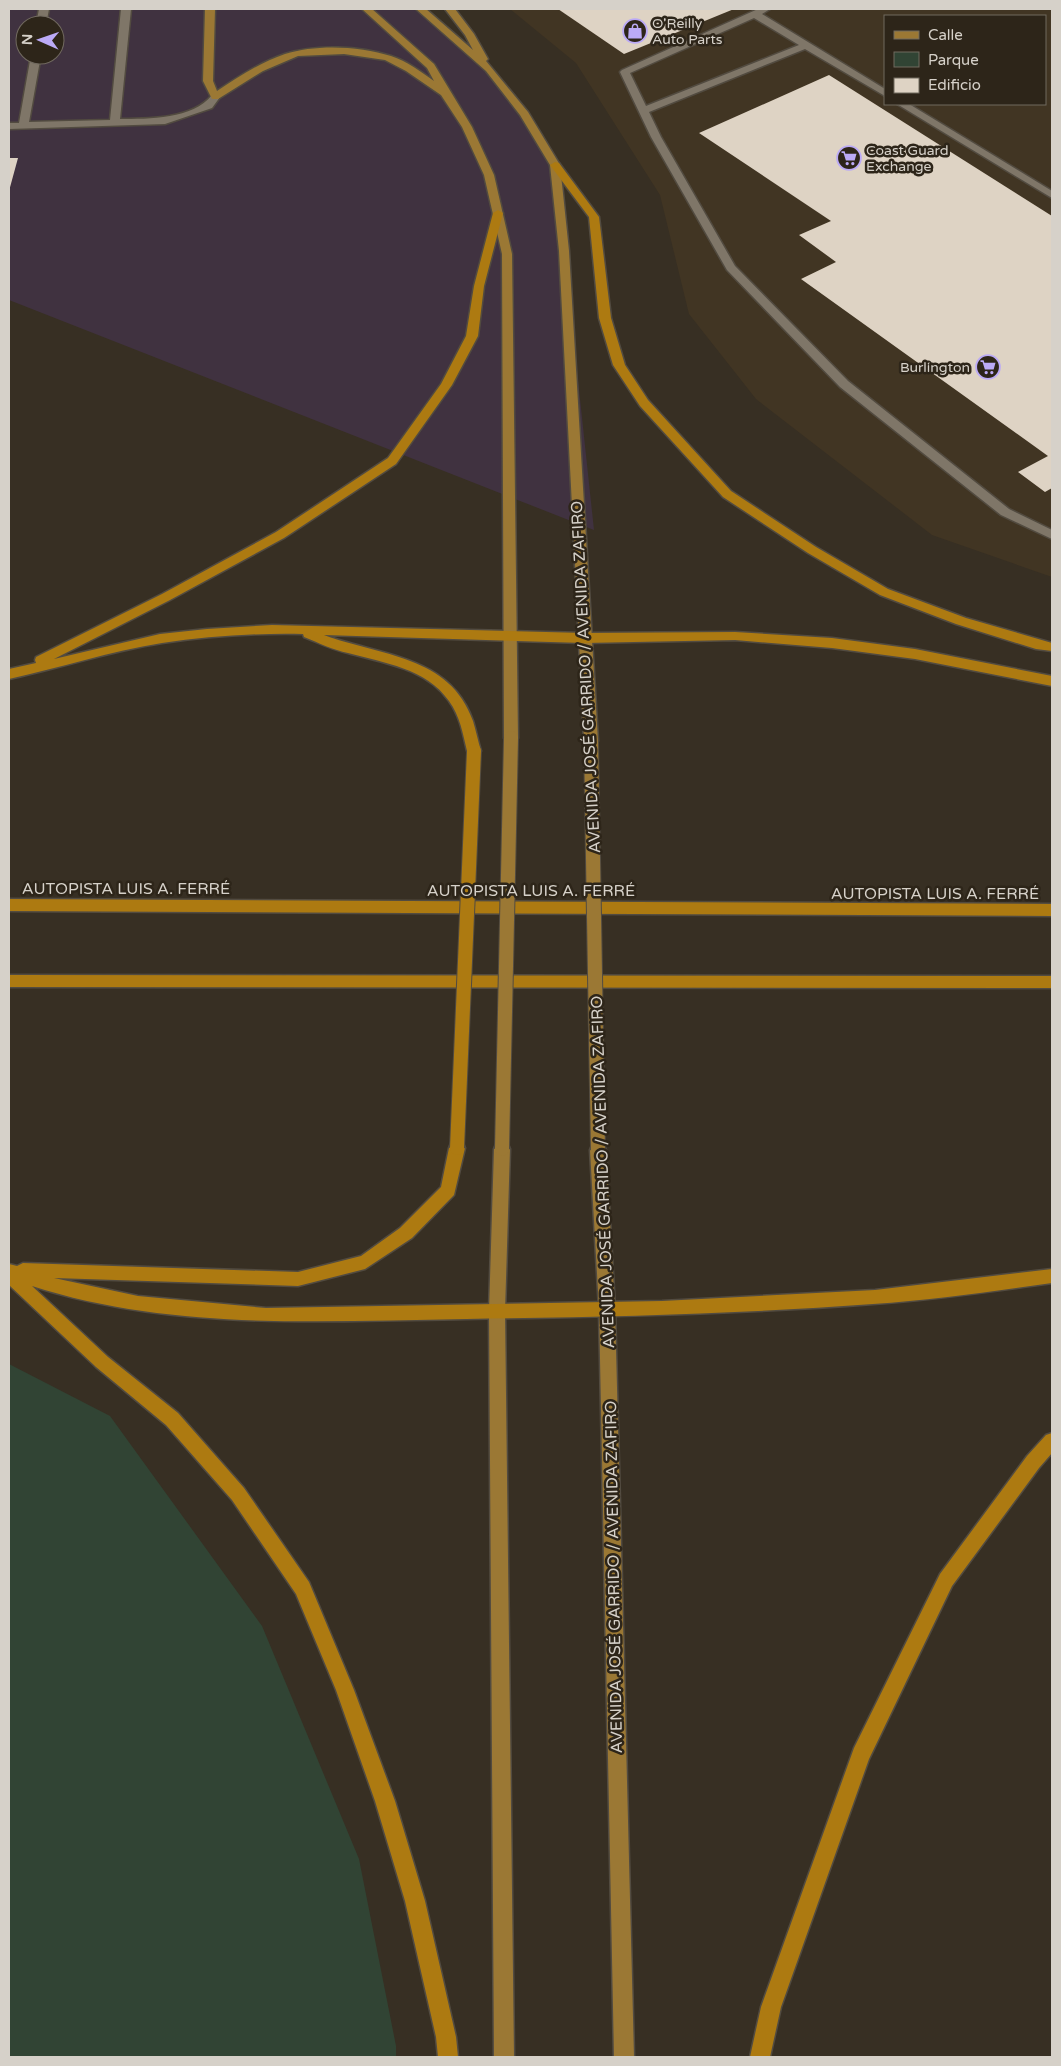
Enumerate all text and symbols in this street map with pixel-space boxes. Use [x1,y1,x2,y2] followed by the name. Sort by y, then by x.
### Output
[15,15,65,65] north arrow
[652,15,723,48] place label: O'Reilly Auto Parts
[884,15,1046,105] legend
[622,18,648,44] shop icon: O'Reilly Auto Parts
[928,26,963,44] text: Calle
[19,34,36,45] text: N
[928,51,979,69] text: Parque
[928,76,981,94] text: Edificio
[866,142,949,175] place label: Coast Guard Exchange
[836,145,862,171] supermarket icon: Coast Guard Exchange
[975,354,1001,380] supermarket icon: Burlington
[900,359,970,376] place label: Burlington
[567,500,605,854] street label: AVENIDA JOSÉ GARRIDO / AVENIDA ZAFIRO
[22,879,230,899] street label: AUTOPISTA LUIS A. FERRÉ
[427,881,635,901] street label: AUTOPISTA LUIS A. FERRÉ
[831,884,1039,904] street label: AUTOPISTA LUIS A. FERRÉ
[587,995,619,1349] street label: AVENIDA JOSÉ GARRIDO / AVENIDA ZAFIRO
[601,1400,627,1754] street label: AVENIDA JOSÉ GARRIDO / AVENIDA ZAFIRO

